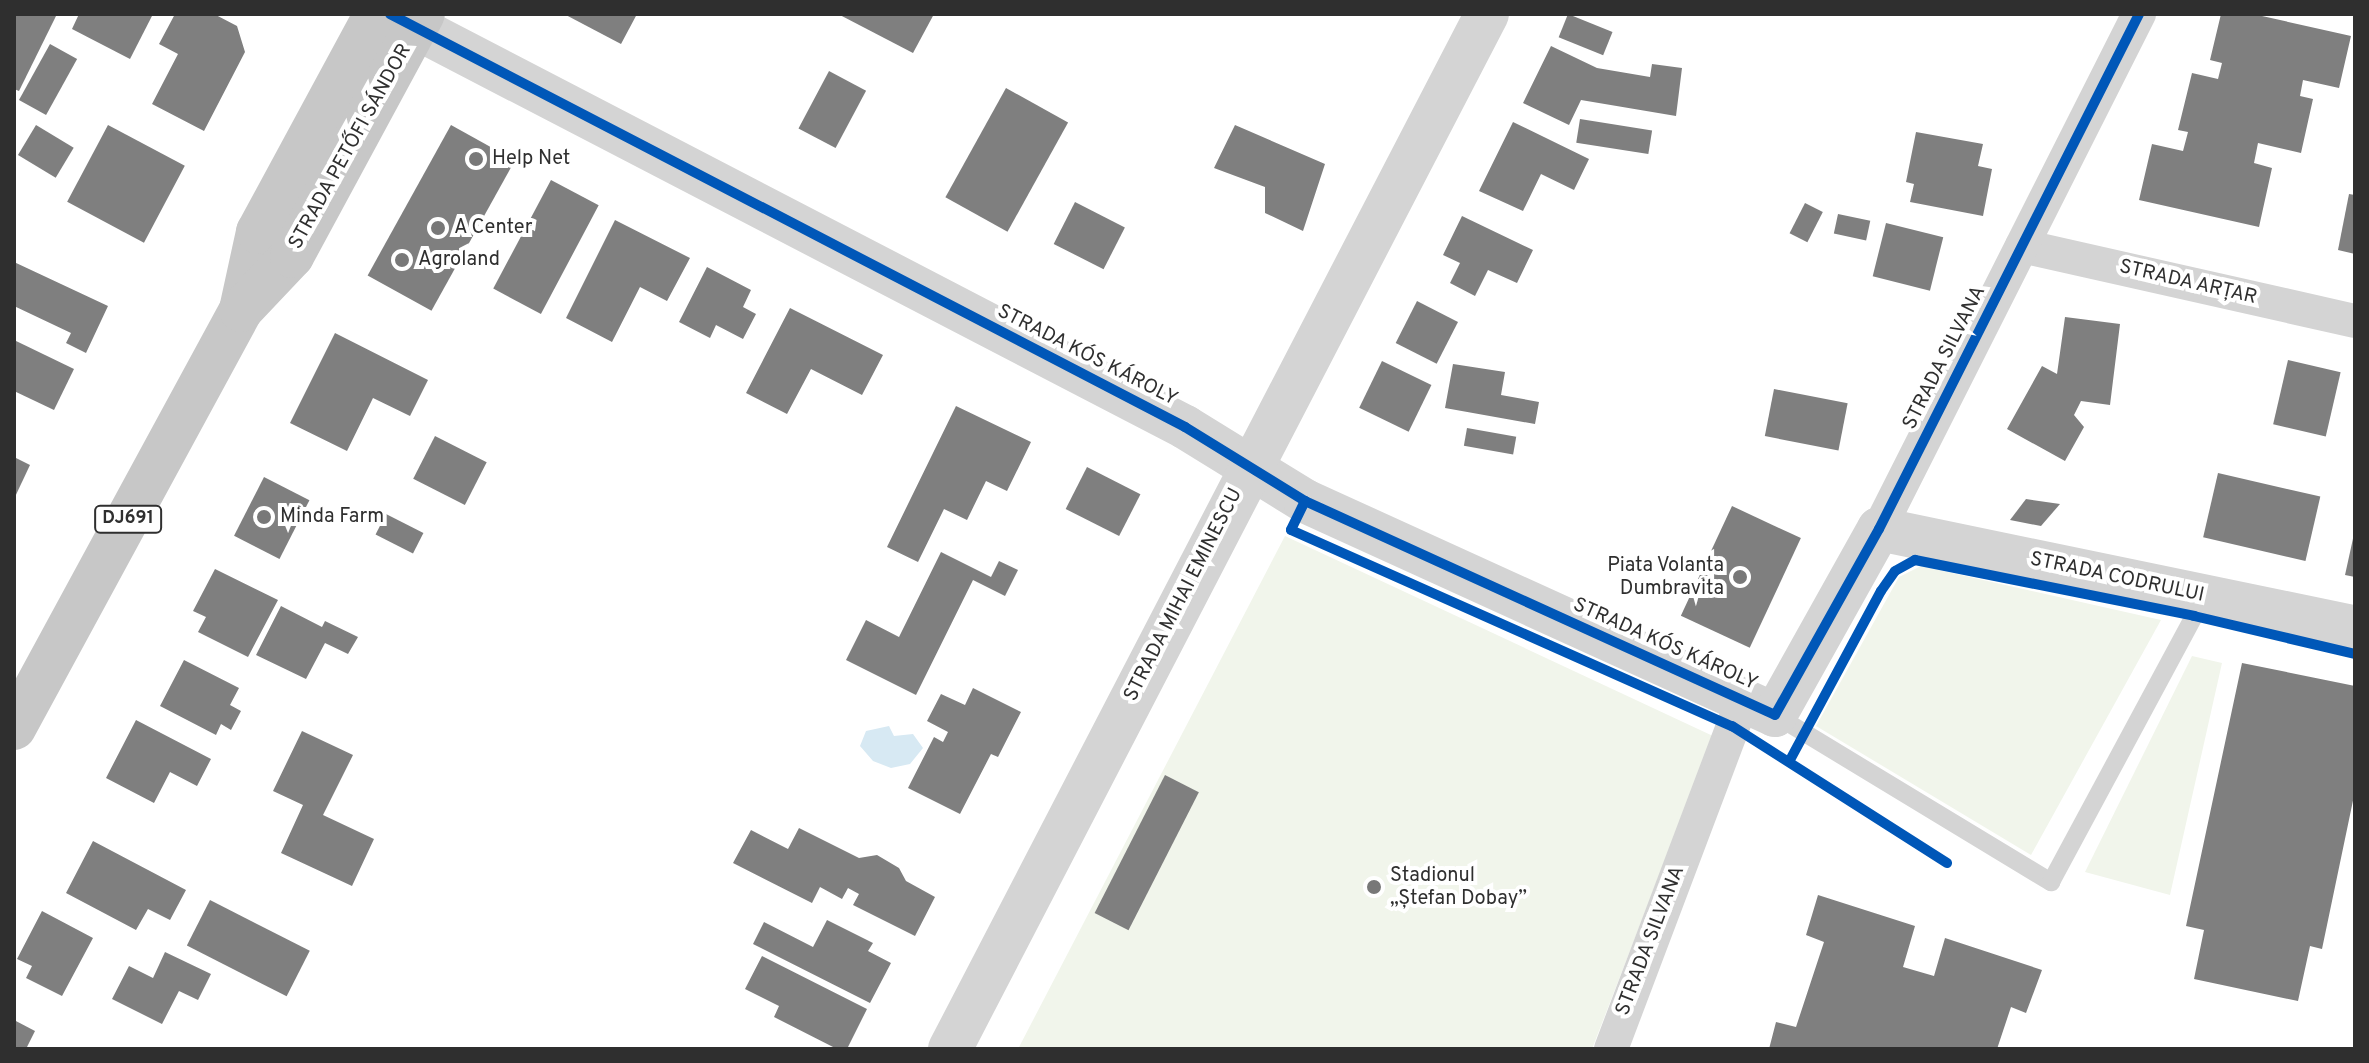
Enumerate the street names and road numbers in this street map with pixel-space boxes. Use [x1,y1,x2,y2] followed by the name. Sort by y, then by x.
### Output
[284,40,418,254] street label: STRADA PETŐFI SÁNDOR
[2116,255,2260,311] street label: STRADA ARȚAR
[1898,282,1992,434] street label: STRADA SILVANA
[992,300,1182,412] street label: STRADA KÓS KÁROLY
[1120,484,1248,706] street label: STRADA MIHAI EMINESCU
[94,505,162,533] road number: DJ691
[2027,548,2207,608] street label: STRADA CODRULUI
[1569,593,1761,697] street label: STRADA KÓS KÁROLY
[1611,863,1691,1019] street label: STRADA SILVANA

